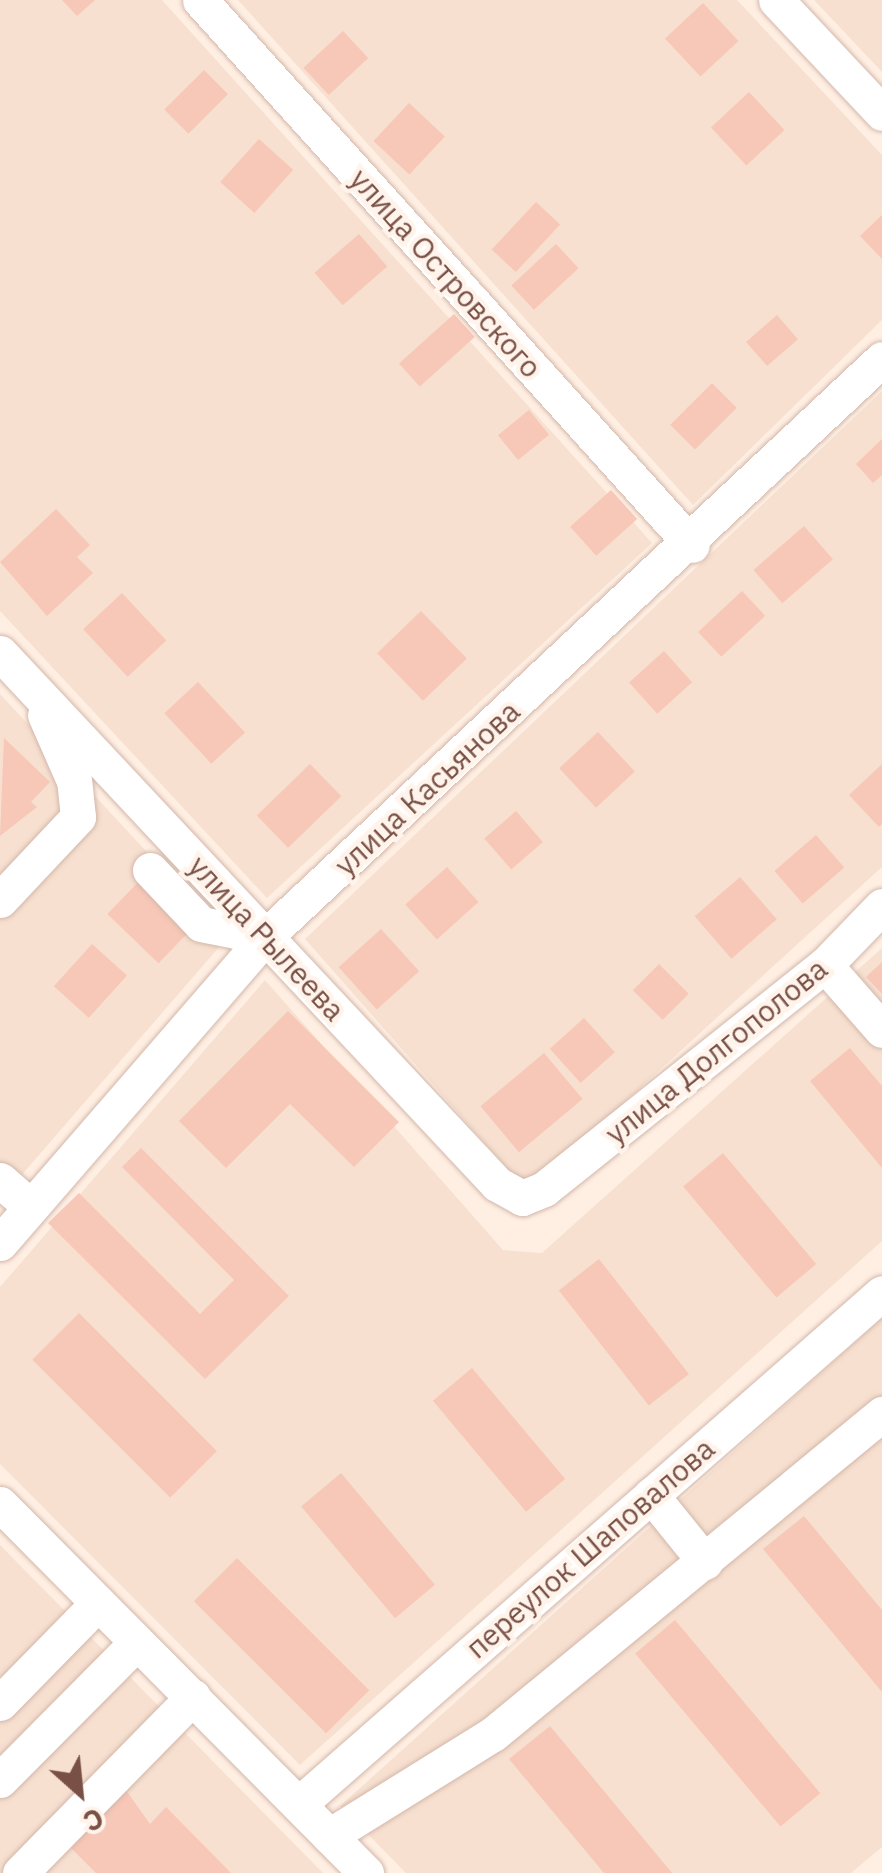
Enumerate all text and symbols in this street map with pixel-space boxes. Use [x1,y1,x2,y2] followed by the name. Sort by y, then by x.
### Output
[343,161,549,385] street label: улица Островского
[327,693,527,883] street label: улица Касьянова
[181,848,353,1028] street label: улица Рылеева
[598,950,834,1152] street label: улица Долгополова
[459,1430,721,1666] street label: переулок Шаповалова
[30,1743,130,1843] north arrow
[77,1800,110,1841] text: С

